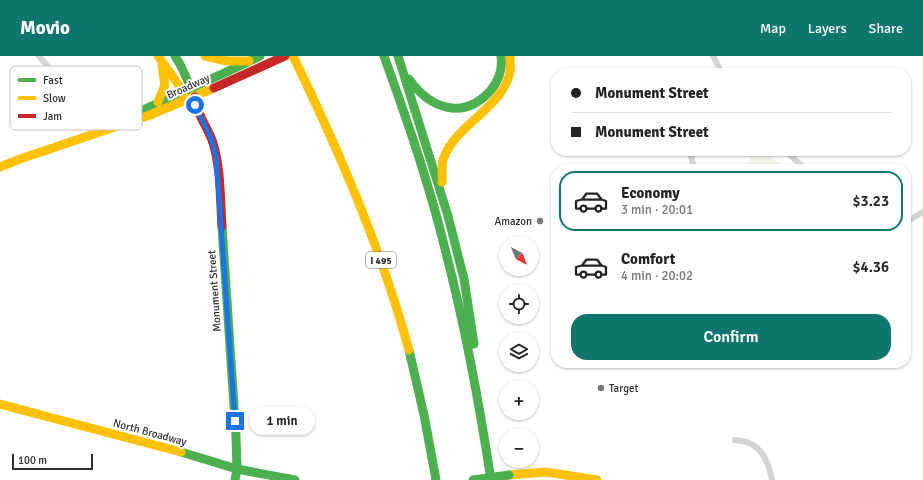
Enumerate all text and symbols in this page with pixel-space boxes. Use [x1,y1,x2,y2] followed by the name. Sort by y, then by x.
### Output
[20,16,70,40] text: Movio
[760,20,786,37] text: Map
[808,20,847,37] text: Layers
[869,20,903,37] text: Share
[10,66,142,130] legend
[165,71,213,102] street label: Broadway
[43,74,63,87] text: Fast
[595,84,709,102] text: Monument Street
[43,92,66,105] text: Slow
[186,96,204,114] route start
[43,110,62,123] text: Jam
[595,123,709,141] text: Monument Street
[573,183,609,219] icon: car
[621,184,680,202] text: Economy
[852,192,889,210] text: $3.23
[621,202,693,218] text: 3 min · 20:01
[494,215,532,228] place label: Amazon
[535,216,545,226] marker: Amazon
[499,236,539,276] north arrow
[499,236,539,468] map controls
[573,249,609,285] icon: car
[205,250,224,332] street label: Monument Street
[621,250,675,268] text: Comfort
[366,252,396,268] road number: I 495
[852,258,889,276] text: $4.36
[621,268,693,284] text: 4 min · 20:02
[499,284,539,324] button: locate
[571,314,891,360] button: Confirm
[499,332,539,372] button: layers
[499,380,539,420] button: +
[609,382,638,395] place label: Target
[596,383,606,393] marker: Target
[249,407,315,435] callout: 1 min
[226,412,244,430] route end
[266,413,298,429] text: 1 min
[112,416,189,449] street label: North Broadway
[499,428,539,468] button: −
[12,452,93,471] scale bar
[18,454,47,467] text: 100 m

